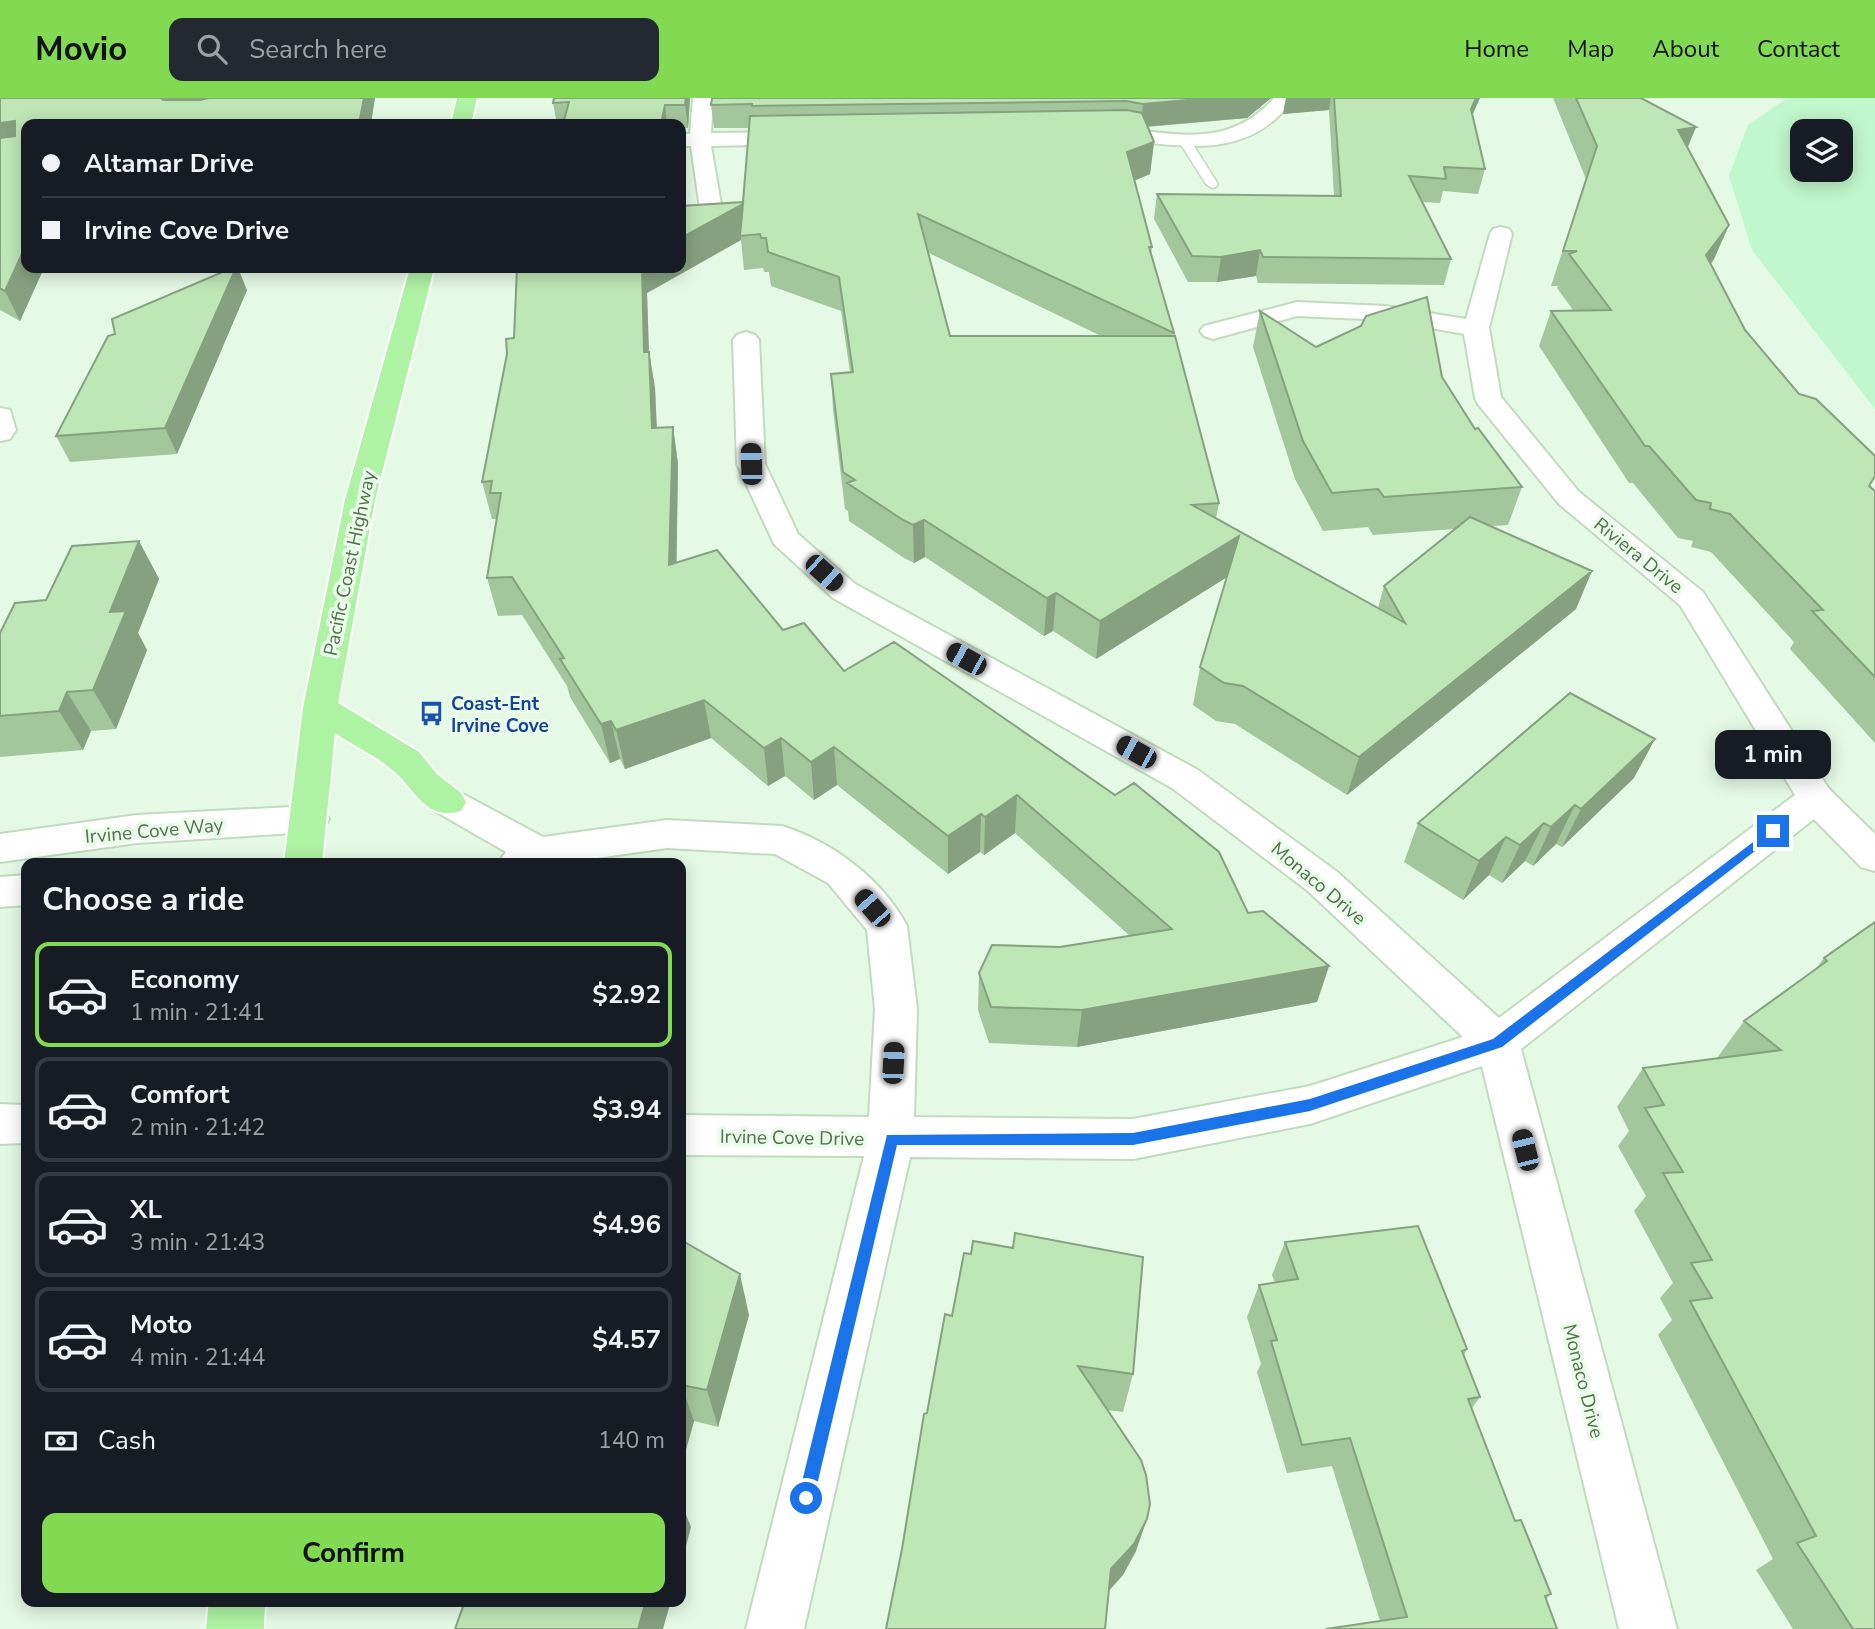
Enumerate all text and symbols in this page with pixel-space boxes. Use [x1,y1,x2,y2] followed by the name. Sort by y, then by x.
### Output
[169,18,659,81] search box
[35,27,127,72] text: Movio
[193,30,231,68] icon: search
[249,32,387,67] text: Search here
[1464,33,1529,65] text: Home
[1567,33,1614,65] text: Map
[1652,33,1719,65] text: About
[1757,33,1840,65] text: Contact
[1790,119,1853,182] map controls
[1790,119,1853,182] button: layers
[84,146,254,181] text: Altamar Drive
[84,213,289,248] text: Irvine Cove Drive
[740,443,763,485] car
[318,468,382,658] street label: Pacific Coast Highway
[1588,512,1689,600] street label: Riviera Drive
[802,551,847,595] car
[943,640,990,678] car
[451,691,549,739] place label: Coast-Ent Irvine Cove
[417,700,445,728] bus stop icon: Coast-Ent Irvine Cove
[1715,730,1831,778] callout: 1 min
[1113,733,1160,771] car
[1743,739,1803,770] text: 1 min
[84,812,225,850] street label: Irvine Cove Way
[1757,815,1789,847] route end
[1265,836,1371,931] street label: Monaco Drive
[42,878,244,921] text: Choose a ride
[851,885,894,931] car
[130,962,239,997] text: Economy
[46,963,109,1026] icon: car
[592,977,661,1012] text: $2.92
[130,997,265,1028] text: 1 min · 21:41
[882,1041,905,1085] car
[130,1077,230,1112] text: Comfort
[46,1078,109,1141] icon: car
[592,1092,661,1127] text: $3.94
[130,1112,265,1143] text: 2 min · 21:42
[720,1124,864,1152] street label: Irvine Cove Drive
[1510,1127,1541,1173] car
[130,1192,162,1227] text: XL
[46,1193,109,1256] icon: car
[592,1207,661,1242] text: $4.96
[130,1227,265,1258] text: 3 min · 21:43
[130,1307,192,1342] text: Moto
[46,1308,109,1371] icon: car
[1556,1321,1610,1441] street label: Monaco Drive
[592,1322,661,1357] text: $4.57
[130,1342,265,1373] text: 4 min · 21:44
[42,1422,80,1460] icon: cash
[98,1423,156,1458] text: Cash
[598,1425,665,1456] text: 140 m
[790,1482,822,1514] route start
[42,1513,665,1593] button: Confirm

